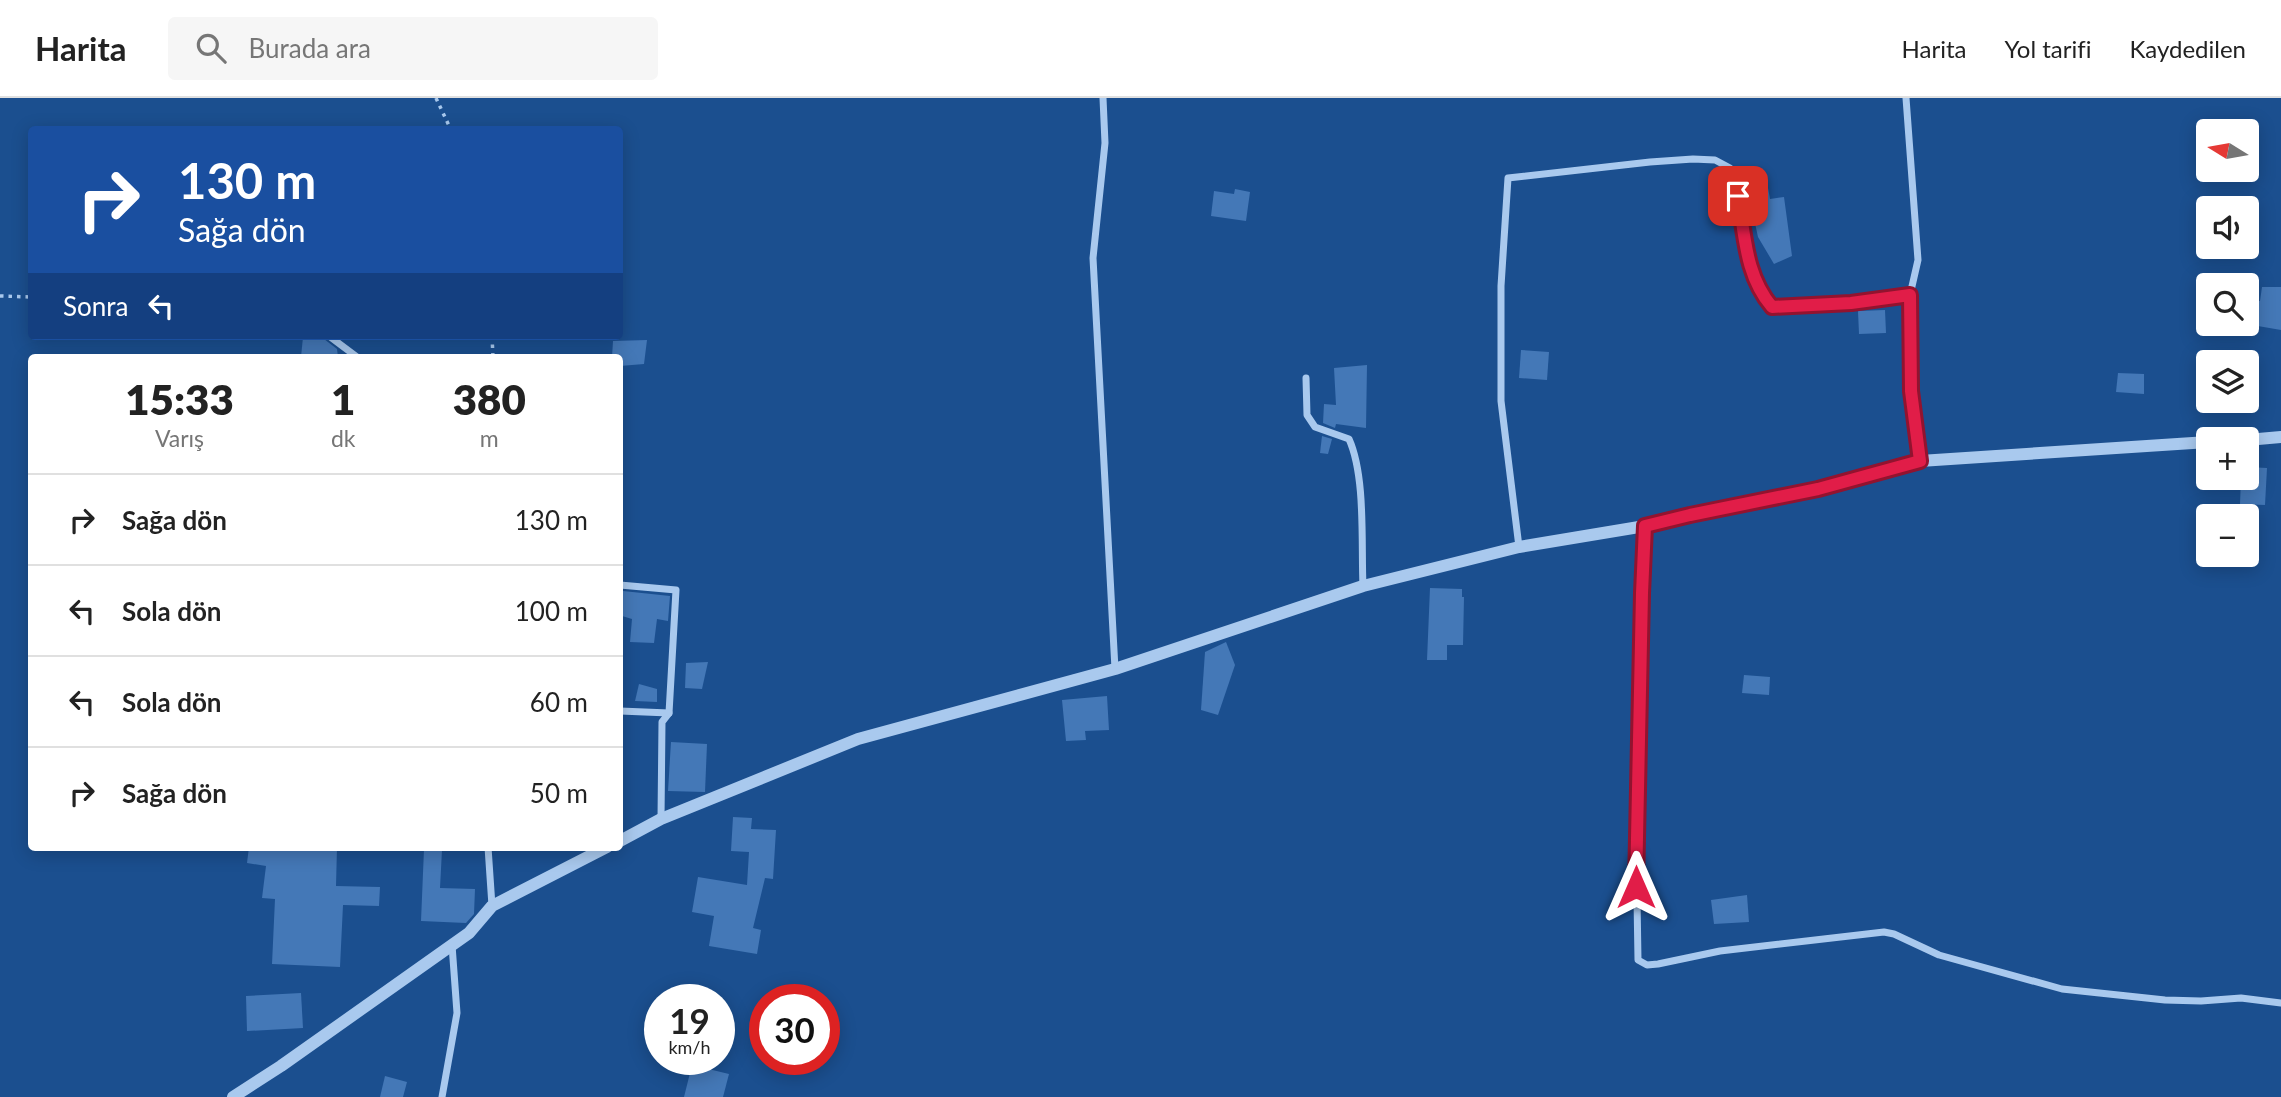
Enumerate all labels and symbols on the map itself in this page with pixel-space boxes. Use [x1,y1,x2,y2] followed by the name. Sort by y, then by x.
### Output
[2196,119,2259,182] north arrow
[1708,166,1768,226] pin
[1599,850,1673,924] position arrow
[749,984,840,1075] speed limit sign: 30

